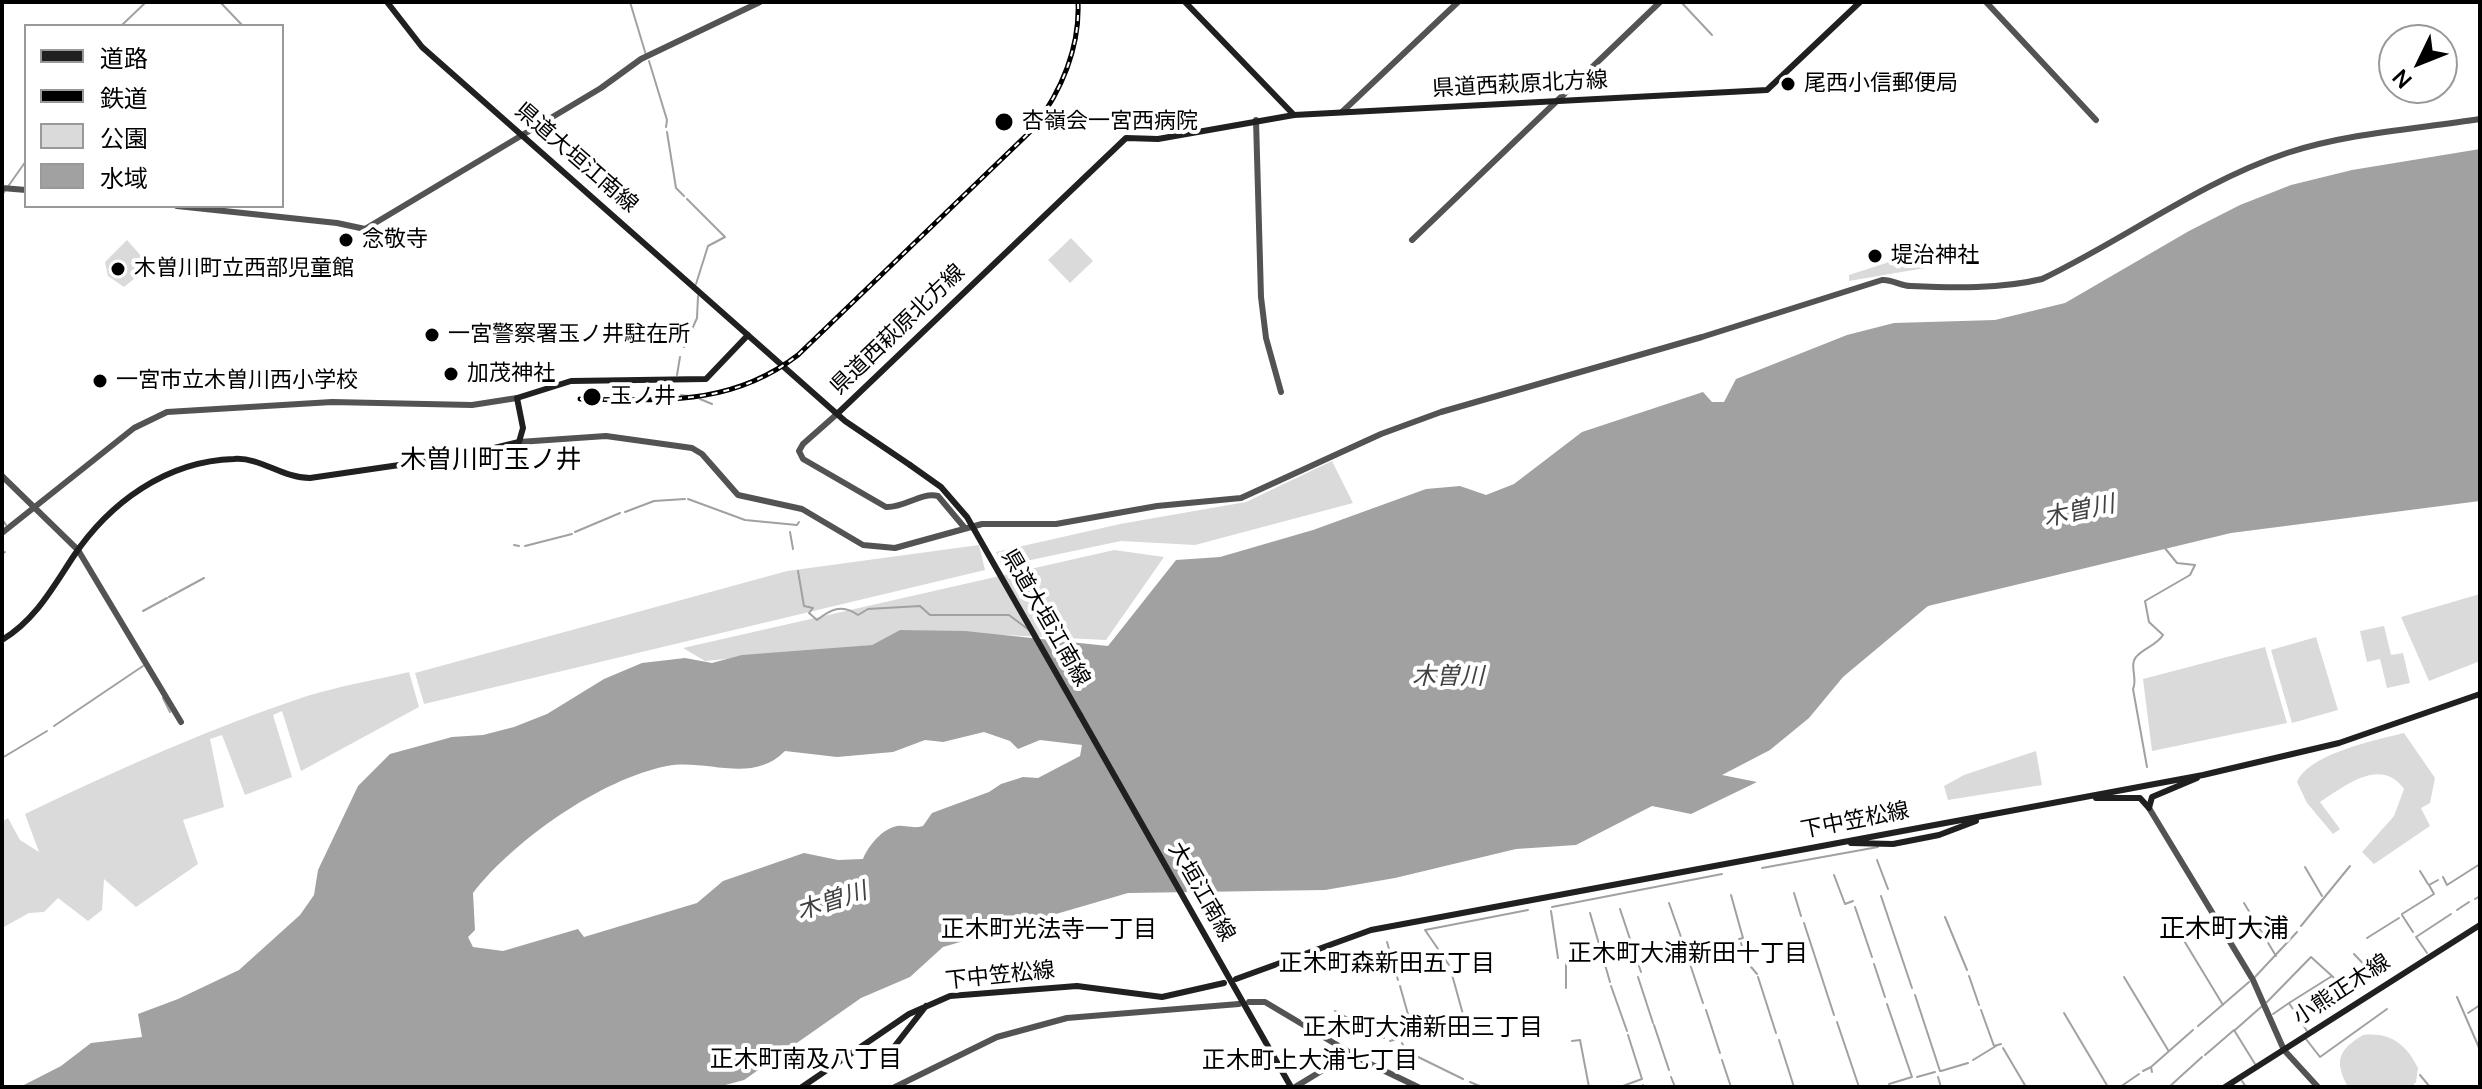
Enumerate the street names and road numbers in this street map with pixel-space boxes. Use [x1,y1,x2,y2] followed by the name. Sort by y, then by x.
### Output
[1431,67,1609,103] street label: 県道西萩原北方線
[509,98,643,218] street label: 県道大垣江南線
[826,259,970,401] street label: 県道西萩原北方線
[995,545,1095,691] street label: 県道大垣江南線
[1798,798,1912,844] street label: 下中笠松線
[1162,838,1240,946] street label: 大垣江南線
[2289,949,2395,1031] street label: 小熊正木線
[944,957,1056,995] street label: 下中笠松線

